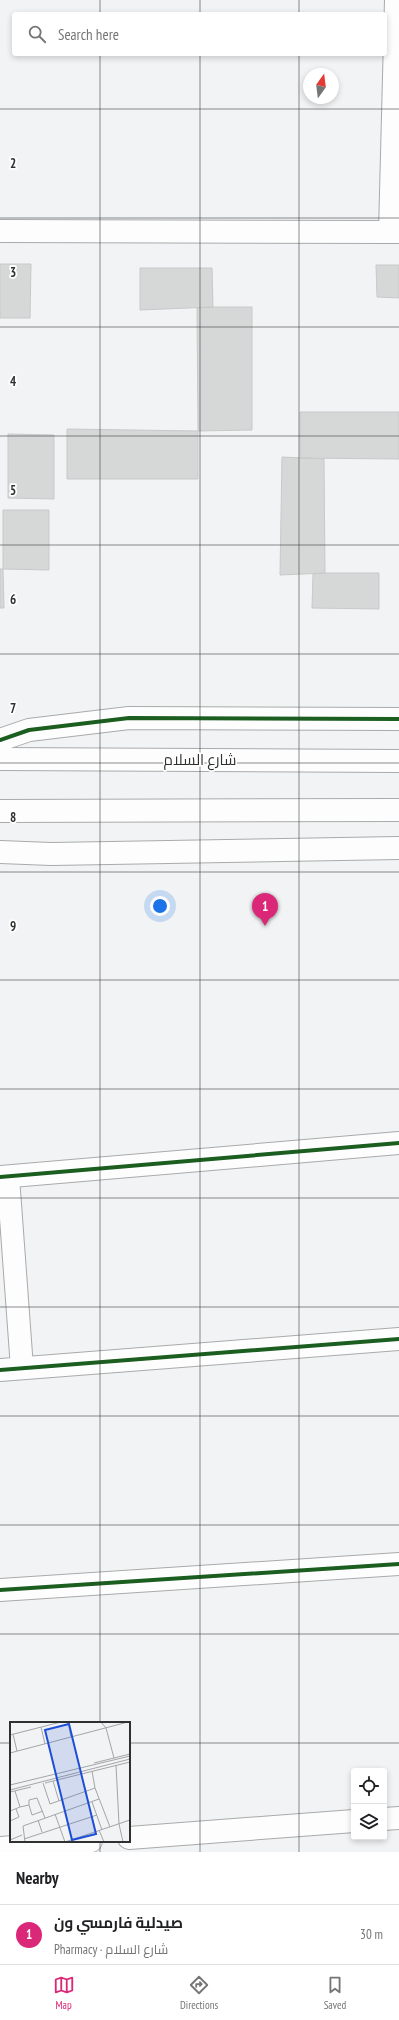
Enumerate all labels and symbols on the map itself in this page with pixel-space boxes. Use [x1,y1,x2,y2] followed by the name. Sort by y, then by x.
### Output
[303,68,339,104] north arrow
[10,155,16,172] text: 2
[10,264,16,281] text: 3
[10,373,17,390] text: 4
[10,482,16,499] text: 5
[10,591,16,608] text: 6
[10,700,16,717] text: 7
[164,750,236,771] street label: شارع السلام
[10,809,16,826] text: 8
[252,893,278,926] pin: 1
[150,896,170,916] your location
[10,918,16,935] text: 9
[10,1722,130,1842] inset map

